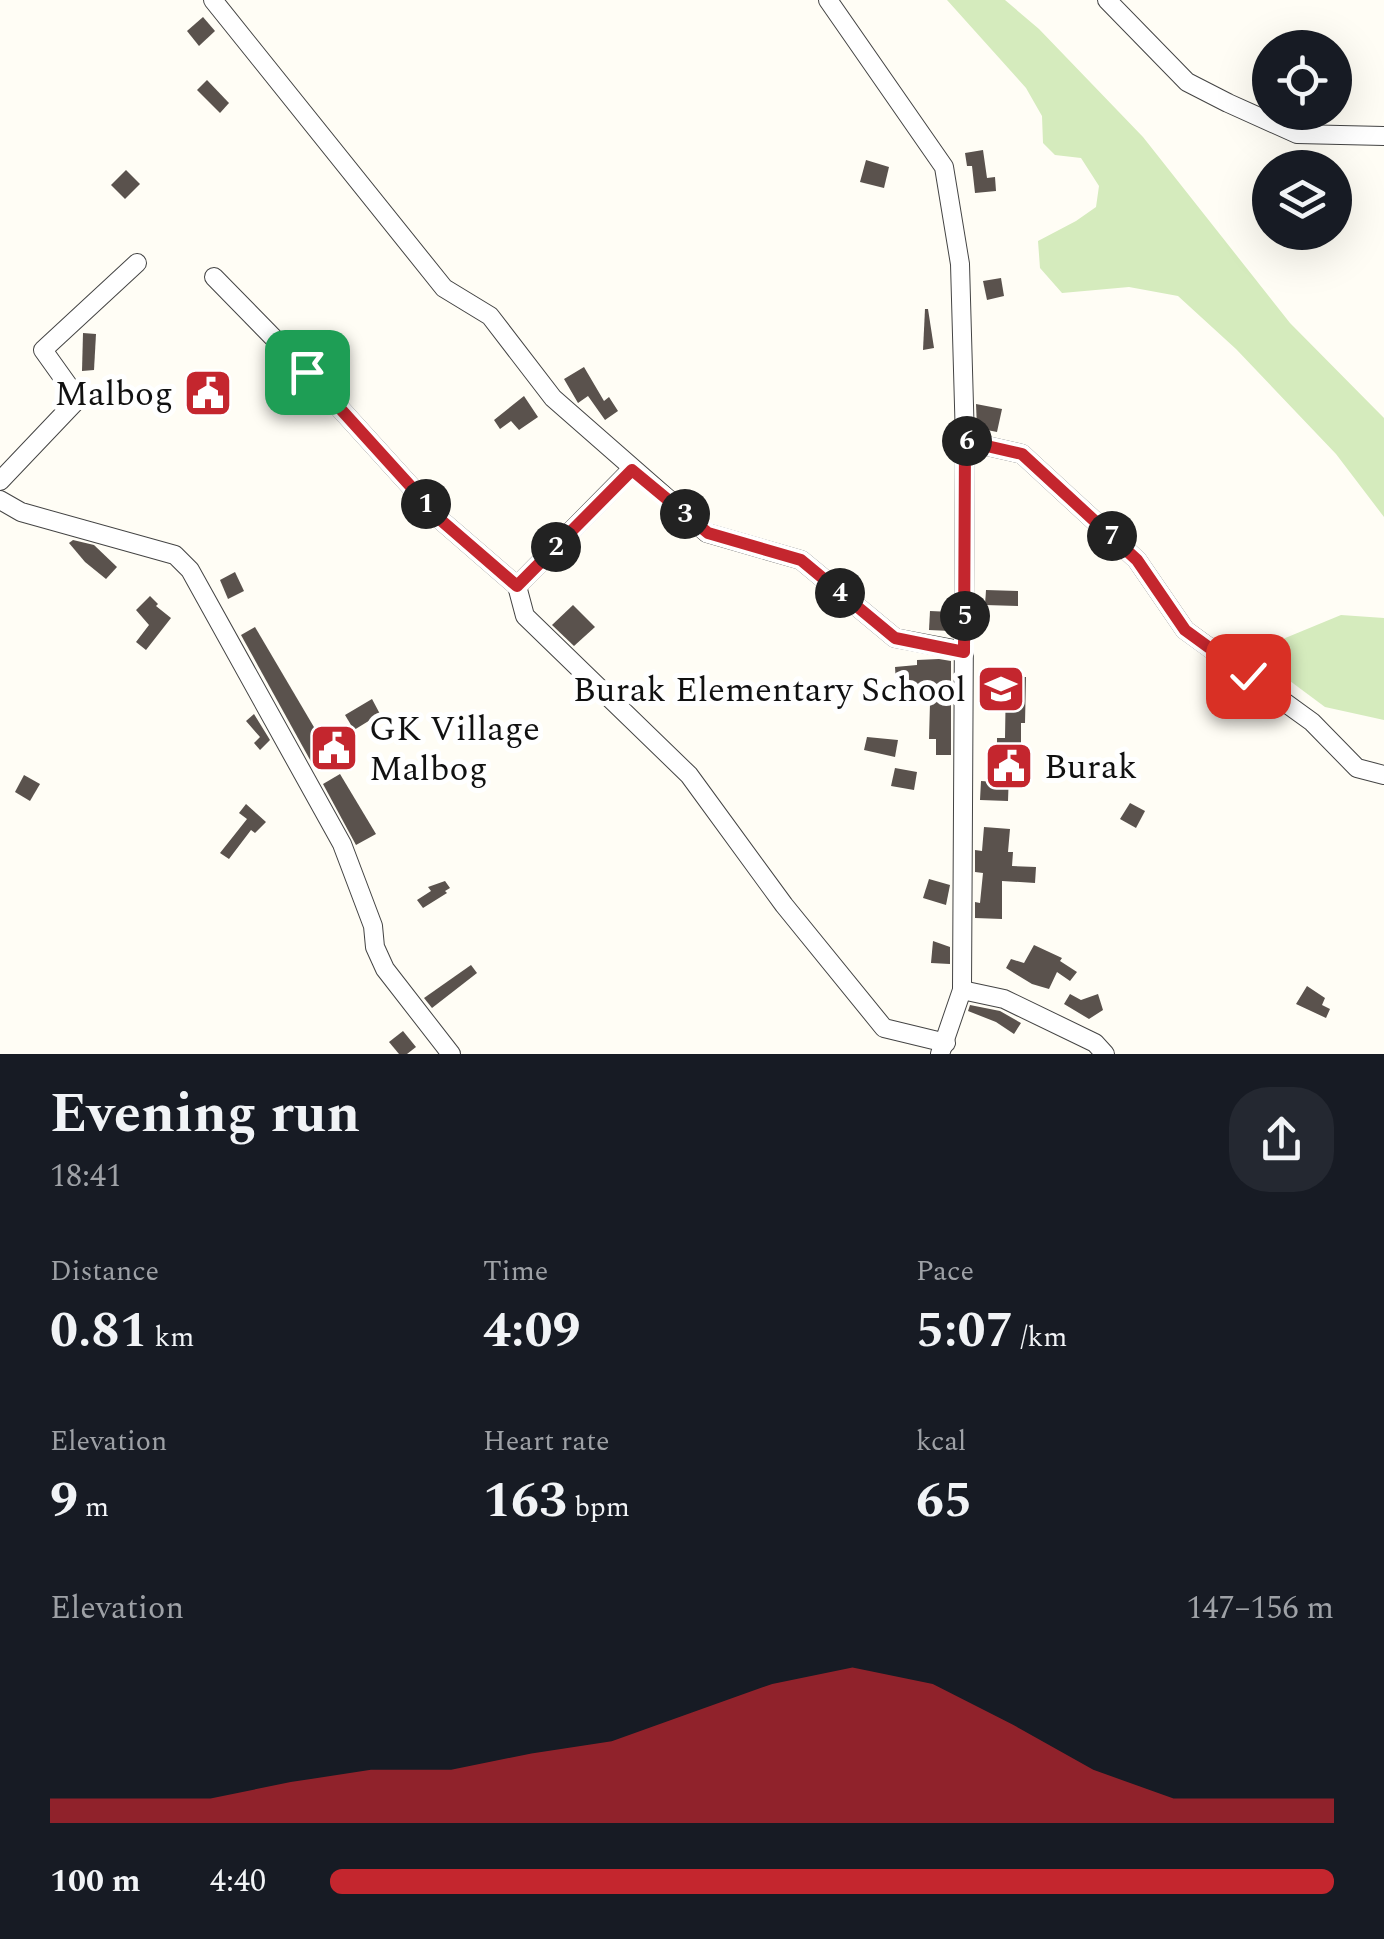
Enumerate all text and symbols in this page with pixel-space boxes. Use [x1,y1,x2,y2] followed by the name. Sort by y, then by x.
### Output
[1252,30,1352,250] map controls
[1252,30,1352,130] button: locate
[1252,150,1352,250] button: layers
[265,330,350,415] pin
[280,345,335,400] icon: arrive
[182,367,234,419] public building icon: Malbog
[54,368,173,421] place label: Malbog
[942,416,992,466] pin: 6
[959,419,975,462] text: 6
[401,479,451,529] pin: 1
[418,482,434,525] text: 1
[660,489,710,539] pin: 3
[677,492,693,535] text: 3
[1087,511,1137,561] pin: 7
[1104,514,1120,557] text: 7
[531,522,581,572] pin: 2
[548,525,564,568] text: 2
[815,568,865,618] pin: 4
[832,571,848,614] text: 4
[940,591,990,641] pin: 5
[957,594,973,637] text: 5
[1206,634,1291,719] pin
[1221,649,1276,704] icon: check
[975,663,1027,715] school or university icon: Burak Elementary School
[573,664,966,717] place label: Burak Elementary School
[369,703,540,796] place label: GK Village Malbog
[308,722,360,774] public building icon: GK Village Malbog
[983,740,1035,792] public building icon: Burak
[1044,741,1137,794] place label: Burak
[50,1073,360,1156] text: Evening run
[1229,1087,1334,1192] button: share
[50,1152,122,1201] text: 18:41
[50,1250,159,1293] text: Distance
[483,1250,548,1293] text: Time
[916,1250,974,1293] text: Pace
[50,1293,148,1369] text: 0.81
[483,1293,581,1369] text: 4:09
[916,1293,1014,1369] text: 5:07
[148,1316,194,1359] text: km
[1014,1316,1067,1359] text: /km
[50,1420,167,1463] text: Elevation
[483,1420,610,1463] text: Heart rate
[916,1420,966,1463] text: kcal
[50,1463,78,1539] text: 9
[483,1463,567,1539] text: 163
[916,1463,972,1539] text: 65
[78,1486,109,1529] text: m
[567,1486,630,1529] text: bpm
[50,1584,184,1633] text: Elevation
[1186,1584,1334,1633] text: 147–156 m
[50,1857,141,1906] text: 100 m
[210,1857,266,1906] text: 4:40

